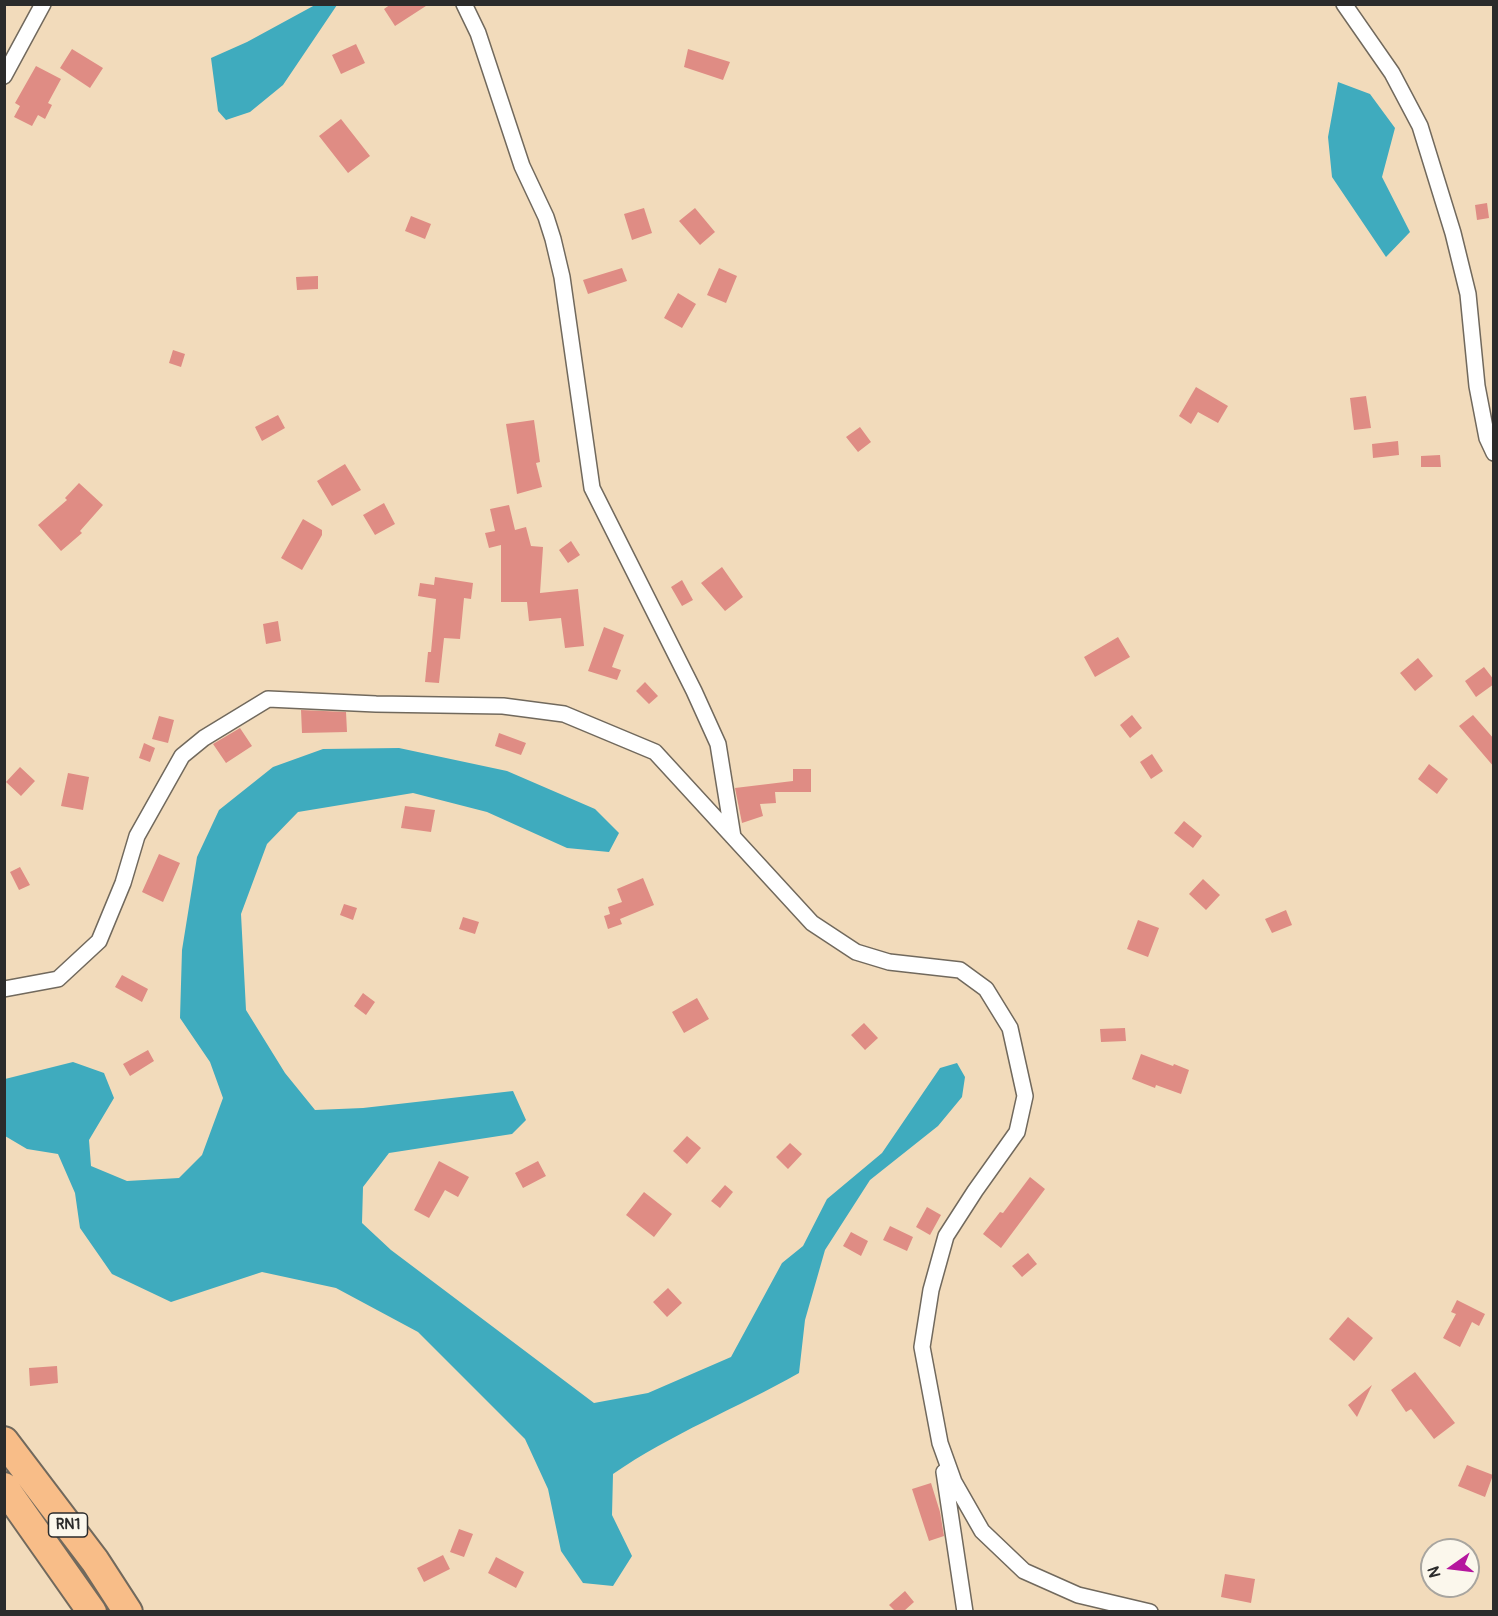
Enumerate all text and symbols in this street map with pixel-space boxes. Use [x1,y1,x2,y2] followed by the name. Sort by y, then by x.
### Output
[48,1513,88,1537] road number: RN1
[1420,1538,1480,1598] north arrow
[1423,1564,1445,1580] text: N

